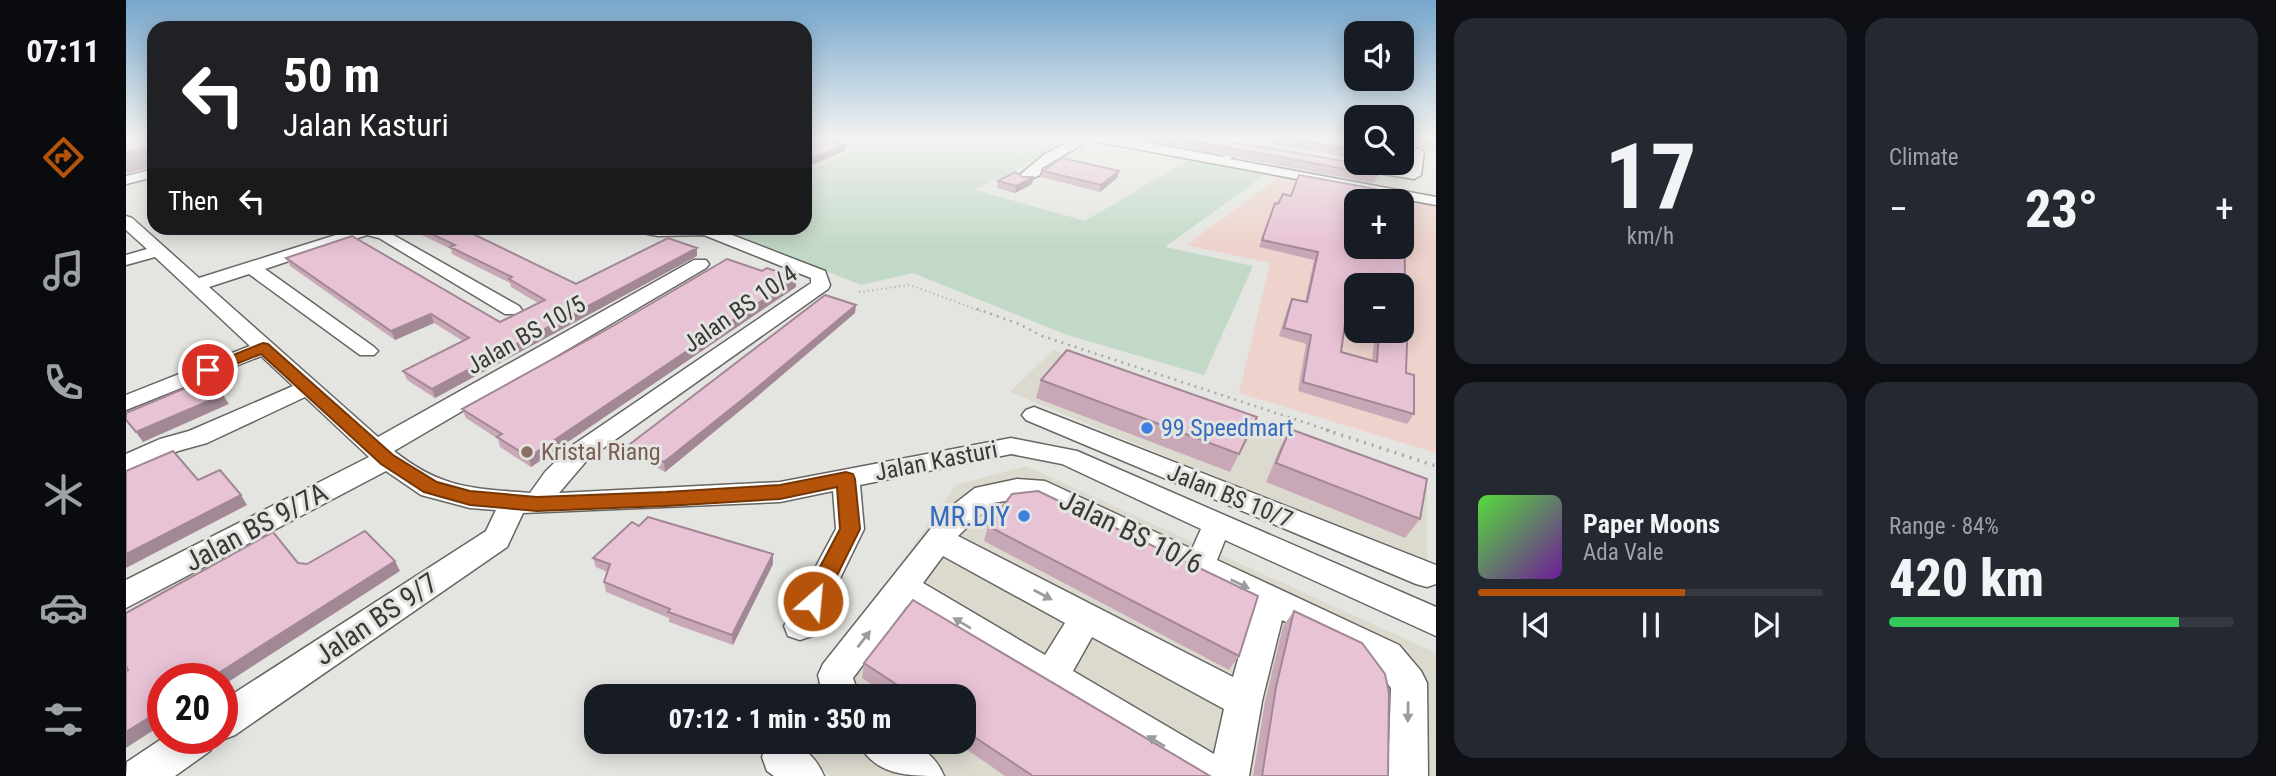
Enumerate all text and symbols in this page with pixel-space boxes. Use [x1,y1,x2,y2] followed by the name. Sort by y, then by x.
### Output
[1344,21,1414,343] map controls
[1344,21,1414,91] button: sound
[26,32,100,70] text: 07:11
[283,47,380,104] text: 50 m
[168,49,259,140] icon: left
[1344,105,1414,175] button: search
[283,106,449,144] text: Jalan Kasturi
[1605,124,1696,230] text: 17
[39,133,88,182] icon: directions
[1889,144,1959,171] text: Climate
[2025,179,2098,240] text: 23°
[233,182,271,220] icon: left
[168,186,219,216] text: Then
[1889,187,1908,231] text: −
[2215,187,2234,231] text: +
[1344,189,1414,259] button: +
[1627,223,1674,250] text: km/h
[39,246,88,295] icon: music
[678,259,803,359] street label: Jalan BS 10/4
[1344,273,1414,343] button: −
[462,290,590,380] street label: Jalan BS 10/5
[178,340,238,400] pin
[189,351,227,389] icon: arrive
[39,358,88,407] icon: phone
[1161,414,1293,442] place label: 99 Speedmart
[1139,420,1155,436] marker: 99 Speedmart
[872,435,1000,487] street label: Jalan Kasturi
[541,438,661,466] place label: Kristal Riang
[519,444,535,460] marker: Kristal Riang
[1163,458,1297,534] street label: Jalan BS 10/7
[39,470,88,519] icon: climate
[179,476,333,578] street label: Jalan BS 9/7A
[1054,483,1208,581] street label: Jalan BS 10/6
[929,500,1010,533] place label: MR.DIY
[1016,508,1032,524] marker: MR.DIY
[1583,509,1720,539] text: Paper Moons
[1889,513,1999,540] text: Range · 84%
[1583,539,1663,566] text: Ada Vale
[1889,548,2044,609] text: 420 km
[776,564,850,638] position arrow
[308,566,444,672] street label: Jalan BS 9/7
[1230,578,1250,590] one-way arrow
[39,583,88,632] icon: car
[1033,589,1052,601] one-way arrow
[1517,606,1555,644] icon: previous
[1632,606,1670,644] icon: pause
[1747,606,1785,644] icon: next
[952,616,971,629] one-way arrow
[856,630,870,648] one-way arrow
[147,663,238,754] speed limit sign: 20
[39,695,88,744] icon: filters
[1403,701,1414,723] one-way arrow
[669,704,891,734] text: 07:12 · 1 min · 350 m
[1147,734,1166,747] one-way arrow

